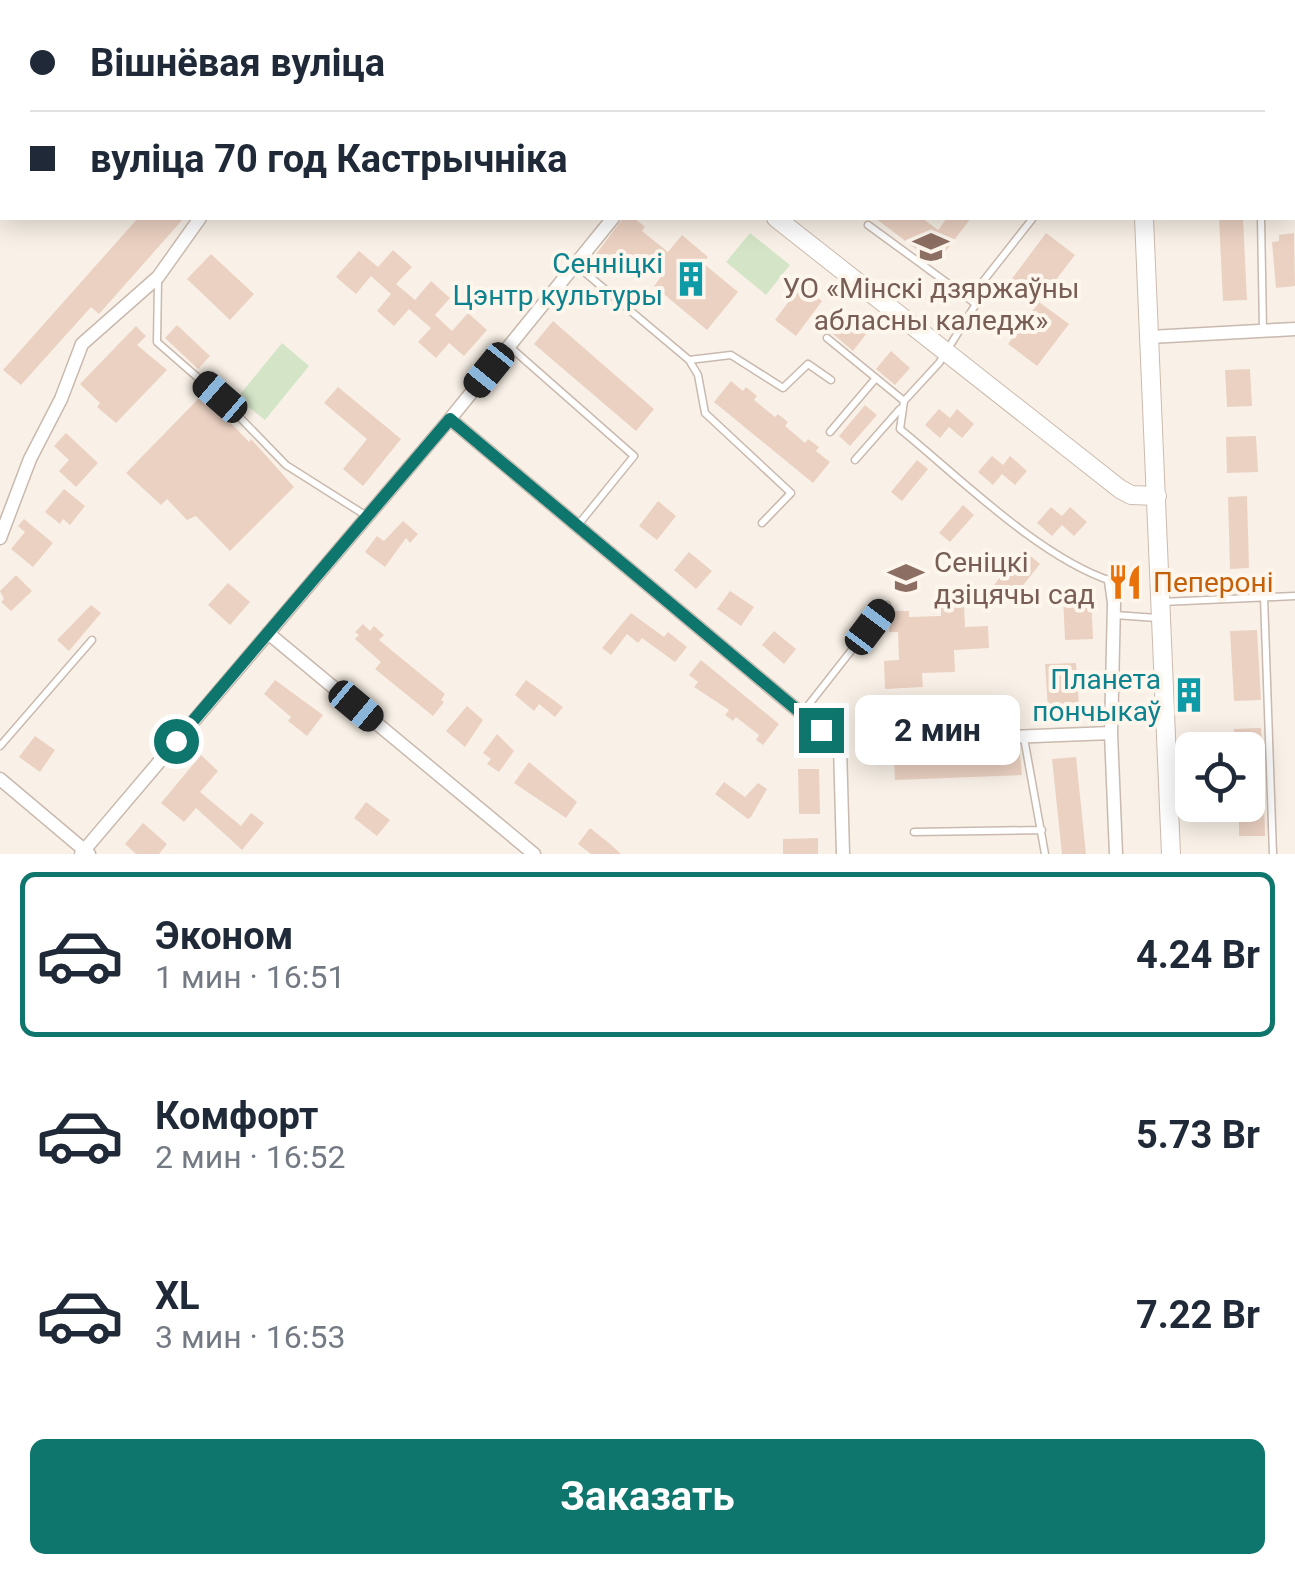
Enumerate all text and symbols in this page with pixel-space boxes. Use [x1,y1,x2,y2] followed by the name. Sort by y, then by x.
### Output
[90,41,385,85] text: Вішнёвая вуліца
[90,137,568,181] text: вуліца 70 год Кастрычніка
[912,228,950,266] school or university icon: УО «Мінскі дзяржаўны абласны каледж»
[453,247,663,312] place label: Сенніцкі Цэнтр культуры
[672,260,710,298] building icon: Сенніцкі Цэнтр культуры
[782,272,1080,337] place label: УО «Мінскі дзяржаўны абласны каледж»
[458,337,520,403] car
[188,366,252,428] car
[934,546,1095,611] place label: Сеніцкі дзіцячы сад
[887,559,925,597] school or university icon: Сеніцкі дзіцячы сад
[1106,563,1144,601] restaurant icon: Пепероні
[1153,566,1273,599] place label: Пепероні
[840,594,900,660] car
[1032,663,1161,728] place label: Планета пончыкаў
[323,675,389,737] car
[1170,676,1208,714] building icon: Планета пончыкаў
[856,695,1021,765] callout: 2 мин
[799,708,844,753] route end
[894,711,981,749] text: 2 мин
[154,719,199,764] route start
[1175,732,1265,822] map controls
[1175,732,1265,822] button: locate
[35,910,125,1000] icon: car
[155,914,293,958] text: Эконом
[1136,933,1260,977] text: 4.24 Br
[155,958,346,996] text: 1 мин · 16:51
[35,1090,125,1180] icon: car
[155,1094,318,1138] text: Комфорт
[1136,1113,1260,1157] text: 5.73 Br
[155,1138,346,1176] text: 2 мин · 16:52
[35,1270,125,1360] icon: car
[155,1274,200,1318] text: XL
[1136,1293,1260,1337] text: 7.22 Br
[155,1318,346,1356] text: 3 мин · 16:53
[30,1439,1265,1554] button: Заказать

